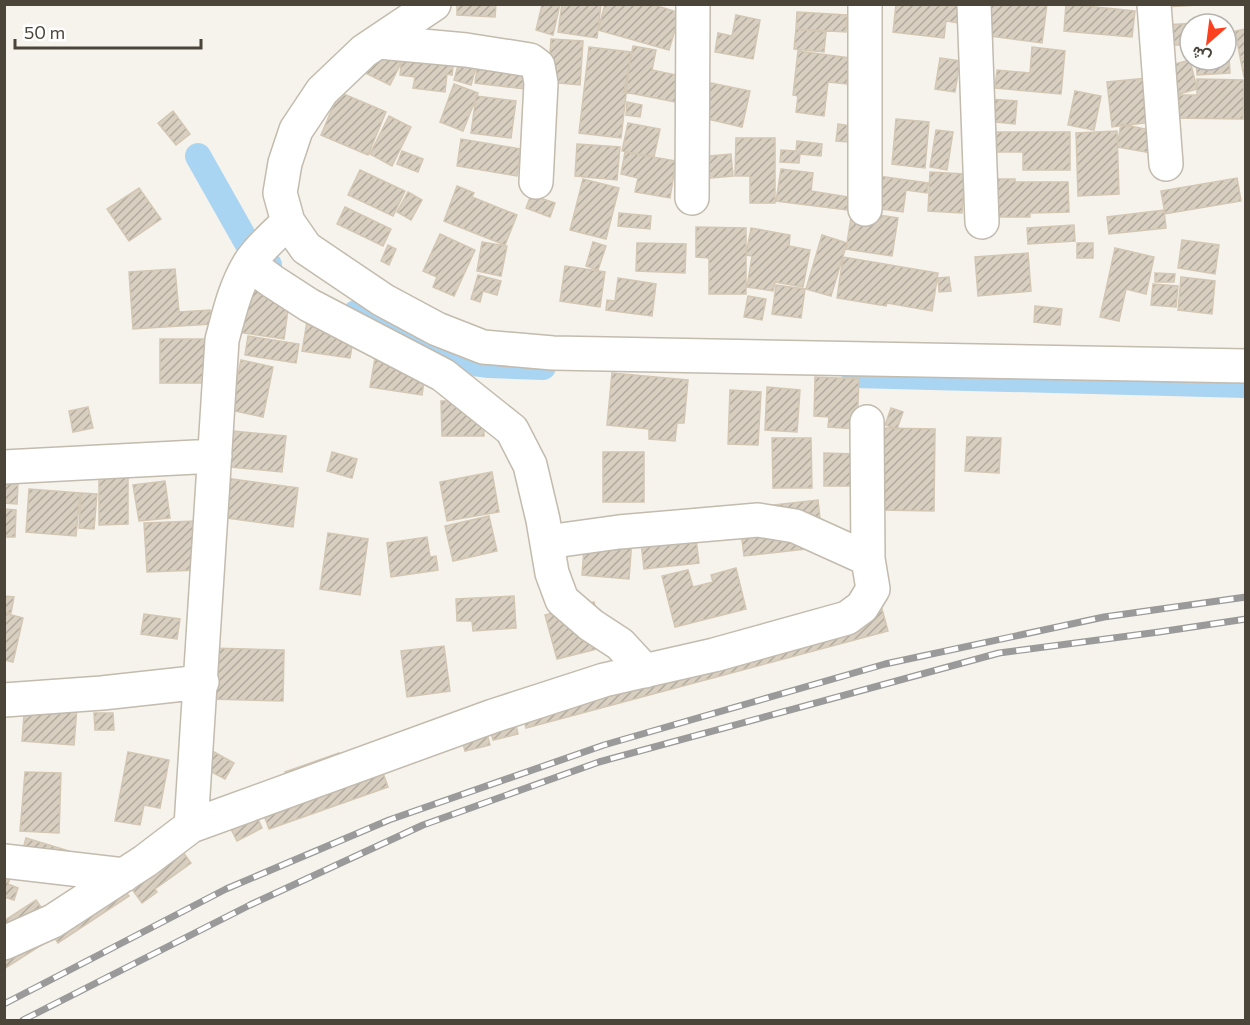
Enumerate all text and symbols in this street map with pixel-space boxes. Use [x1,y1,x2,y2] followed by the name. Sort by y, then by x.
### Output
[15,12,201,50] scale bar
[1178,12,1238,72] north arrow
[24,21,65,43] text: 50 m
[1188,42,1214,69] text: ش

